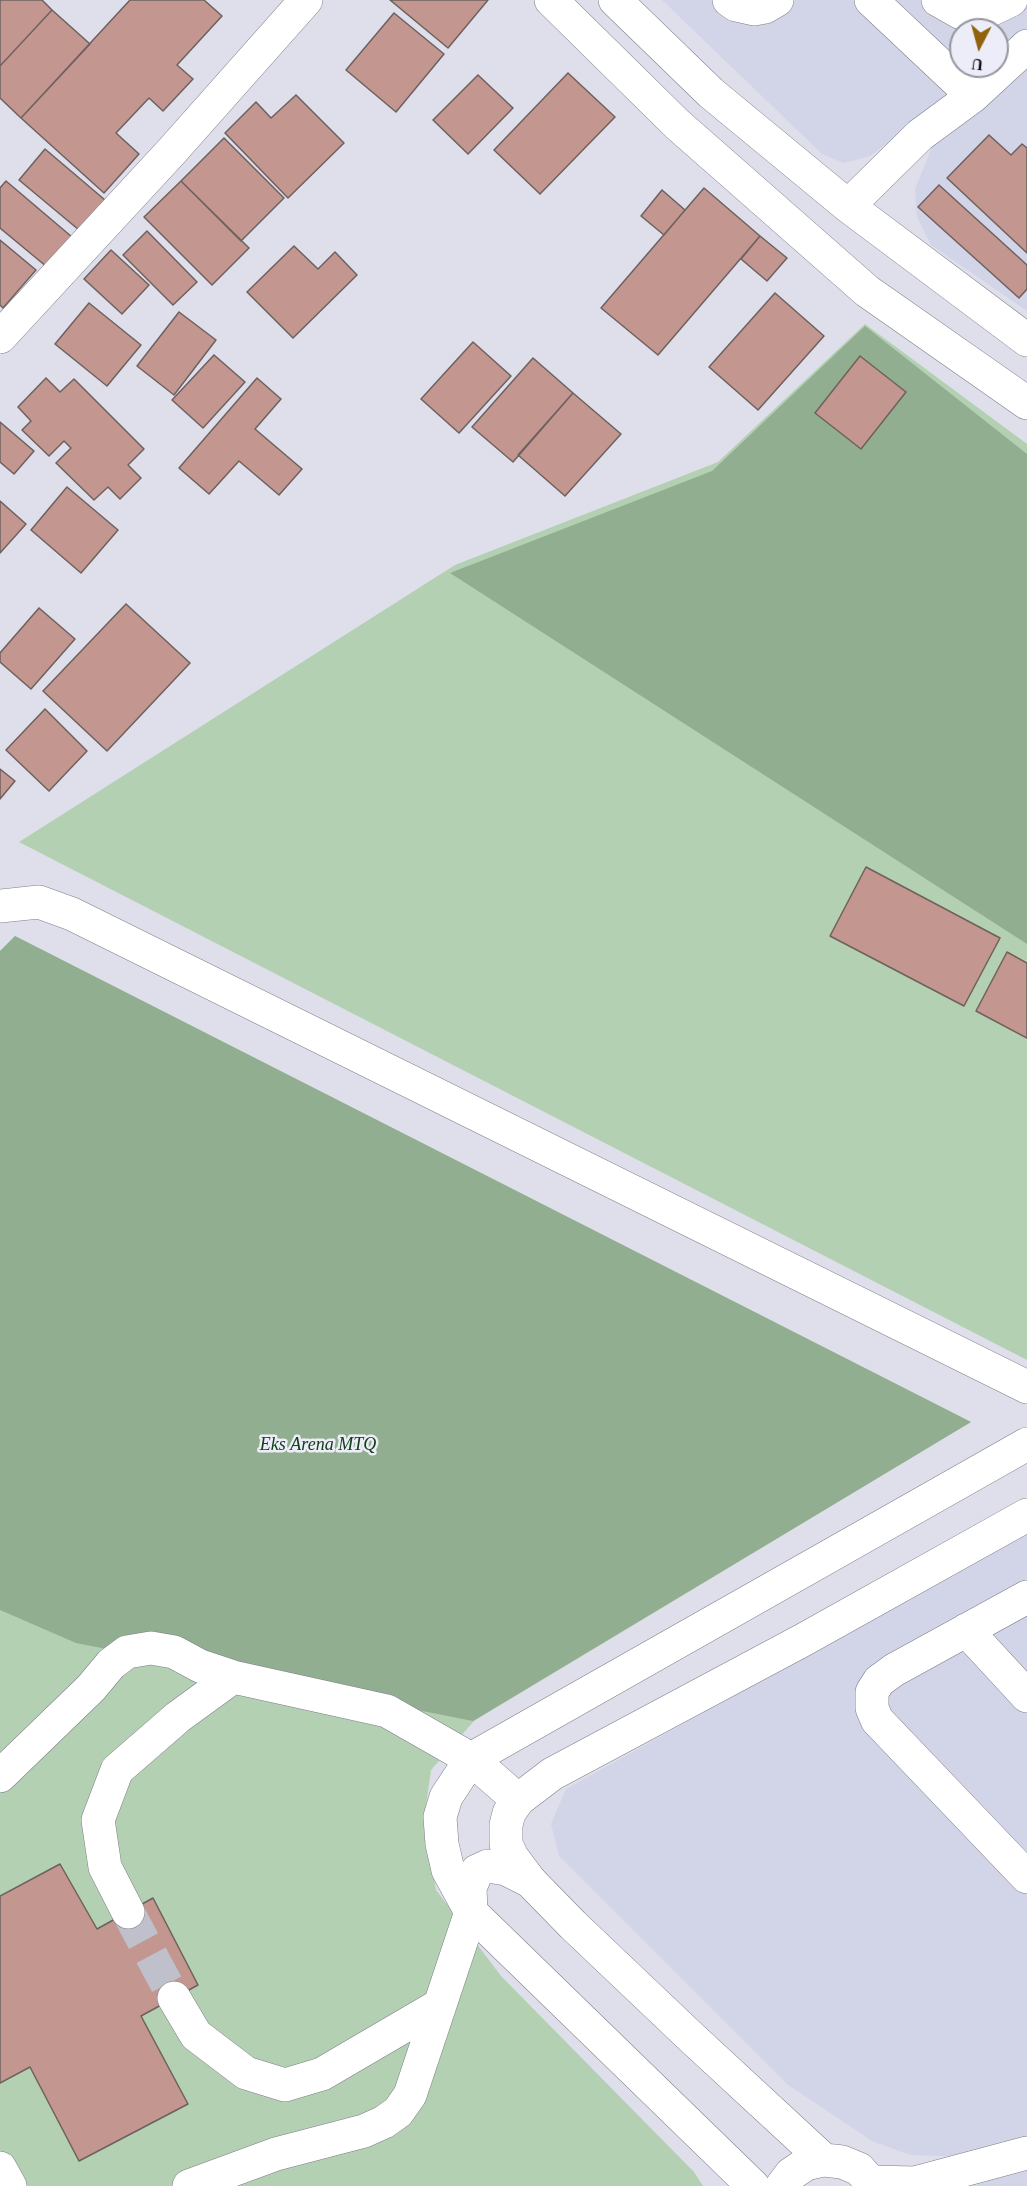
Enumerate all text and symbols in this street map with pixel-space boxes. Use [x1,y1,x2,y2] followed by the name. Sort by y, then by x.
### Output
[949,18,1009,78] north arrow
[971,55,984,73] text: U
[260,1434,376,1456] park label: Eks Arena MTQ

